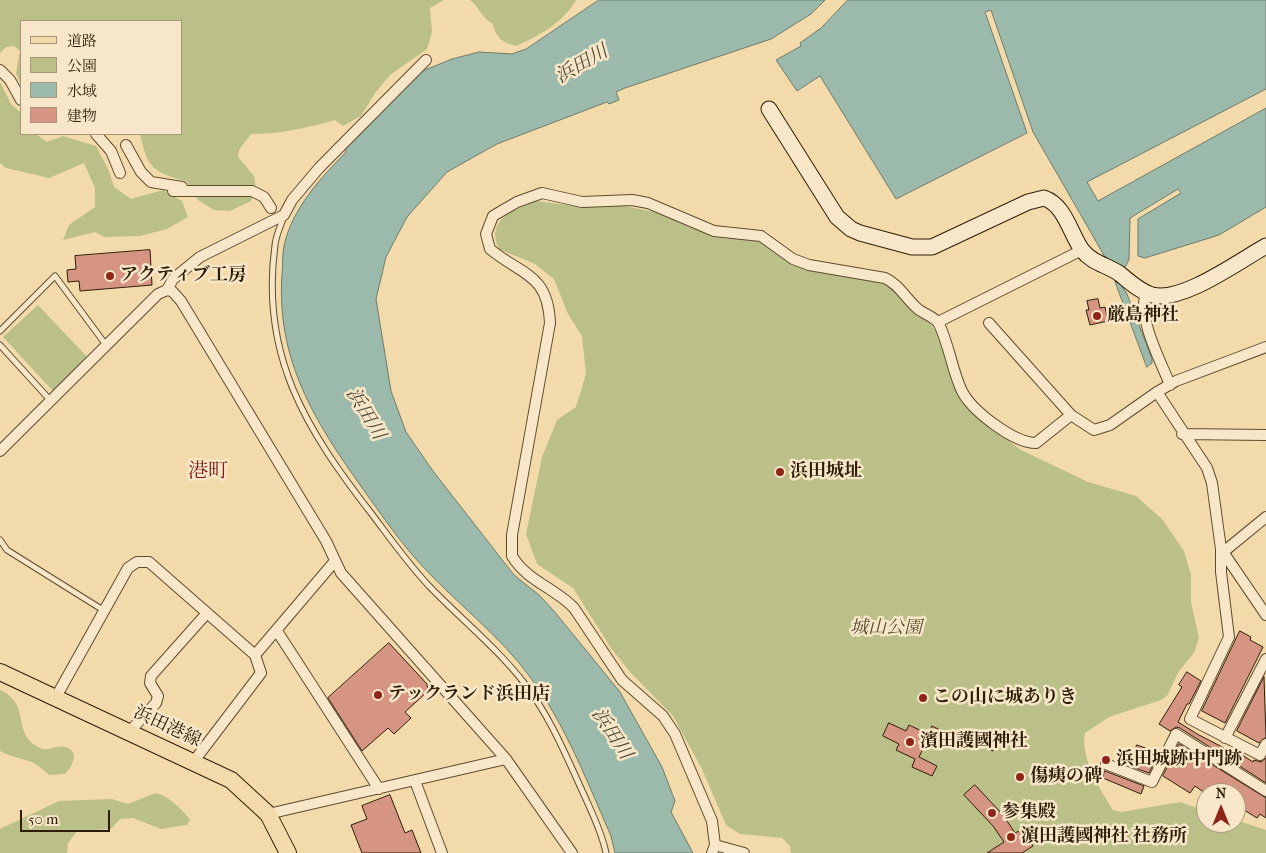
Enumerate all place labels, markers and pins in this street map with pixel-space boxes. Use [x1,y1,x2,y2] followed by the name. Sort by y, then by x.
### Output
[120,265,246,287] place label: アクティブ工房
[104,270,116,282] marker: アクティブ工房
[1107,305,1179,327] place label: 厳島神社
[1091,310,1103,322] marker: 厳島神社
[790,461,862,483] place label: 浜田城址
[774,466,786,478] marker: 浜田城址
[388,684,550,706] place label: テックランド浜田店
[933,687,1077,709] place label: この山に城ありき
[372,689,384,701] marker: テックランド浜田店
[917,692,929,704] marker: この山に城ありき
[920,731,1028,753] place label: 濱田護國神社
[904,736,916,748] marker: 濱田護國神社
[1116,749,1242,771] place label: 浜田城跡中門跡
[1100,754,1112,766] marker: 浜田城跡中門跡
[1030,766,1102,788] place label: 傷痍の碑
[1014,771,1026,783] marker: 傷痍の碑
[1002,802,1056,824] place label: 参集殿
[986,807,998,819] marker: 参集殿
[1021,826,1187,848] place label: 濵田護國神社 社務所
[1005,831,1017,843] marker: 濵田護國神社 社務所

